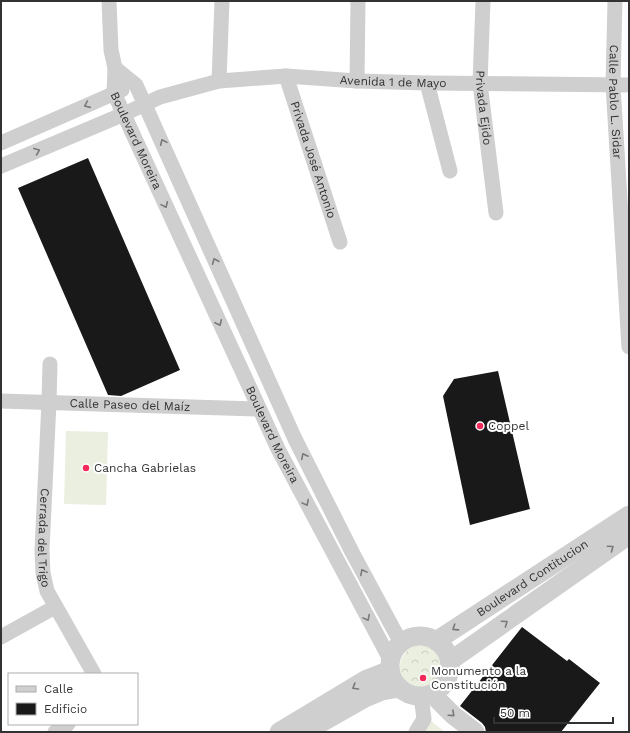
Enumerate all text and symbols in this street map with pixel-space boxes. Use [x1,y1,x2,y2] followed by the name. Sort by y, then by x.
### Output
[606,45,625,160] street label: Calle Pablo L. Sidar
[473,70,495,146] street label: Privada Ejido
[339,73,447,90] street label: Avenida 1 de Mayo
[107,90,165,192] street label: Boulevard Moreira
[288,99,339,220] street label: Privada José Antonio
[84,100,91,108] one-way arrow
[159,139,167,146] one-way arrow
[33,147,40,155] one-way arrow
[160,200,168,208] one-way arrow
[212,258,220,266] one-way arrow
[214,319,222,326] one-way arrow
[243,384,302,486] street label: Boulevard Moreira
[69,396,190,414] street label: Calle Paseo del Maíz
[488,419,529,433] place label: Coppel
[475,421,485,431] marker: Coppel
[301,453,309,460] one-way arrow
[94,461,196,475] place label: Cancha Gabrielas
[81,463,91,473] marker: Cancha Gabrielas
[35,488,53,589] street label: Cerrada del Trigo
[302,499,309,506] one-way arrow
[474,537,591,620] street label: Boulevard Contitucion
[607,545,614,553] one-way arrow
[360,569,367,576] one-way arrow
[363,613,370,621] one-way arrow
[500,621,507,628] one-way arrow
[453,623,460,630] one-way arrow
[431,664,526,692] place label: Monumento a la Constitución
[8,673,138,725] legend
[418,673,428,683] marker: Monumento a la Constitución
[44,682,73,696] text: Calle
[352,682,359,689] one-way arrow
[494,699,613,725] scale bar
[44,702,87,716] text: Edificio
[500,706,530,720] text: 50 m
[448,709,455,716] one-way arrow

